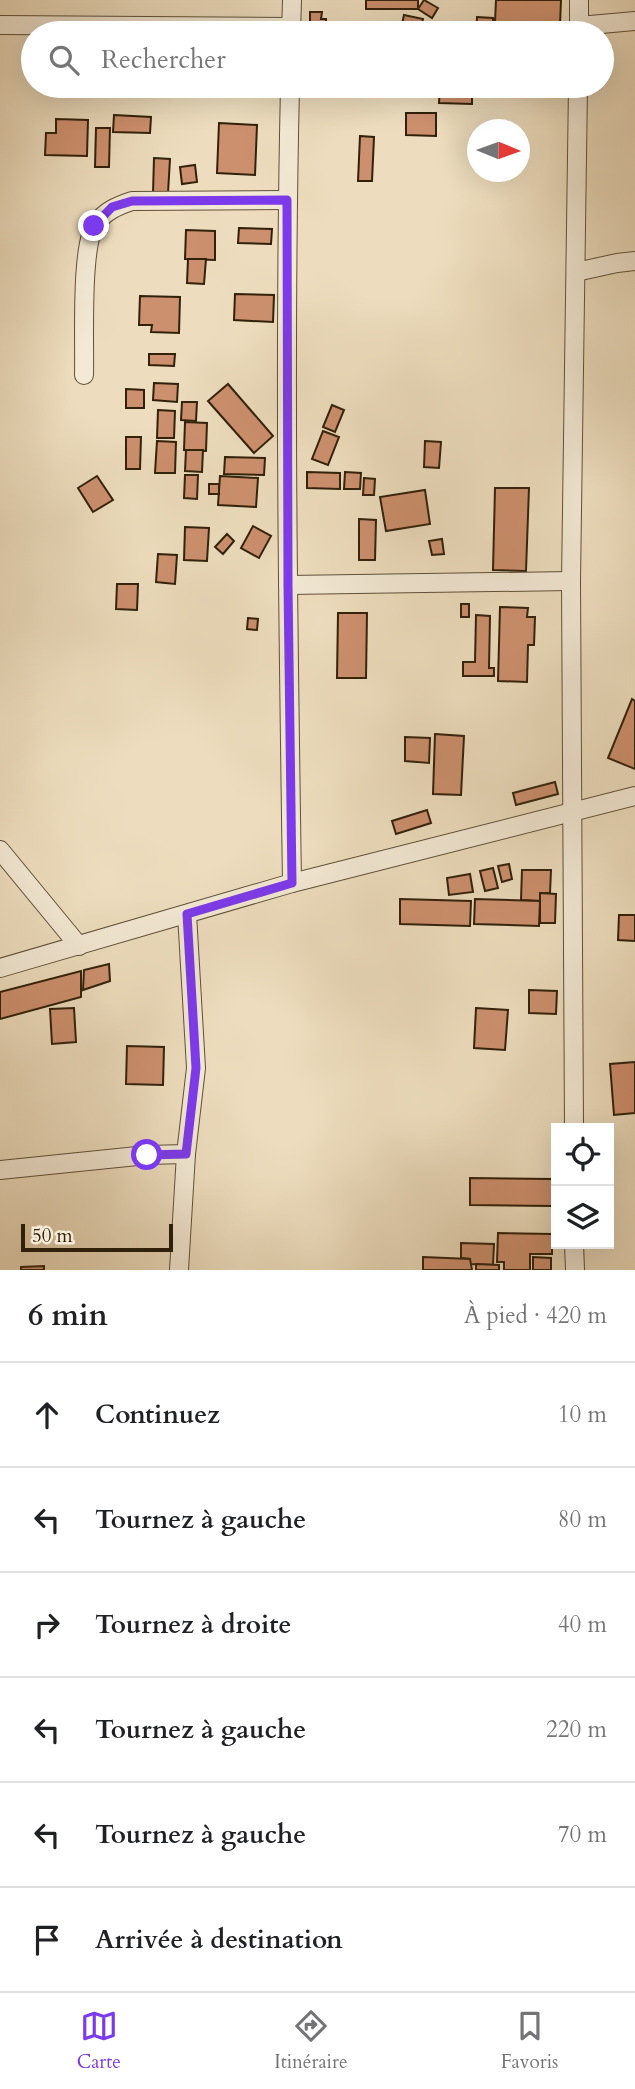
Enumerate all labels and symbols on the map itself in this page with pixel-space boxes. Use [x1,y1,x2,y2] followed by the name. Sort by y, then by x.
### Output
[467,119,530,182] north arrow
[78,210,109,241] route end
[131,1139,162,1170] route start
[21,1221,173,1253] scale bar

